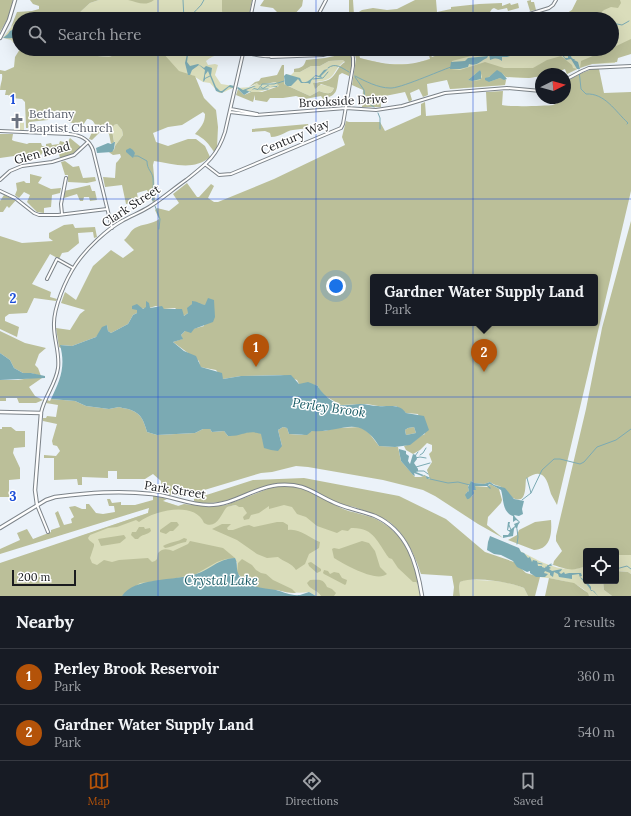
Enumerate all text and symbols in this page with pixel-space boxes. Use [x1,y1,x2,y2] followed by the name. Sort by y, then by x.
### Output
[12,12,619,56] search box
[26,23,48,45] icon: search
[58,25,141,44] text: Search here
[535,68,571,104] north arrow
[10,91,16,108] text: 1
[298,91,388,110] street label: Brookside Drive
[29,106,113,135] place label: Bethany Baptist Church
[8,112,26,130] church icon: Bethany Baptist Church
[258,115,332,158] street label: Century Way
[12,138,71,167] street label: Glen Road
[99,181,163,230] street label: Clark Street
[370,274,598,326] popup
[326,276,346,296] your location
[384,282,584,301] text: Gardner Water Supply Land
[10,290,17,307] text: 2
[384,301,411,318] text: Park
[243,334,269,367] pin: 1
[471,339,497,372] pin: 2
[291,394,367,421] water label: Perley Brook
[143,477,207,502] street label: Park Street
[9,488,17,505] text: 3
[583,548,619,584] map controls
[583,548,619,584] button: locate
[12,568,76,587] scale bar
[18,570,50,584] text: 200 m
[184,572,258,589] water label: Crystal Lake
[16,611,74,633] text: Nearby
[564,614,615,631] text: 2 results
[54,659,219,678] text: Perley Brook Reservoir
[26,668,32,685] text: 1
[577,668,615,685] text: 360 m
[54,678,81,695] text: Park
[54,715,254,734] text: Gardner Water Supply Land
[26,724,32,741] text: 2
[578,724,615,741] text: 540 m
[54,734,81,751] text: Park
[88,770,110,808] tab: Map
[285,770,338,808] tab: Directions
[514,770,543,808] tab: Saved

